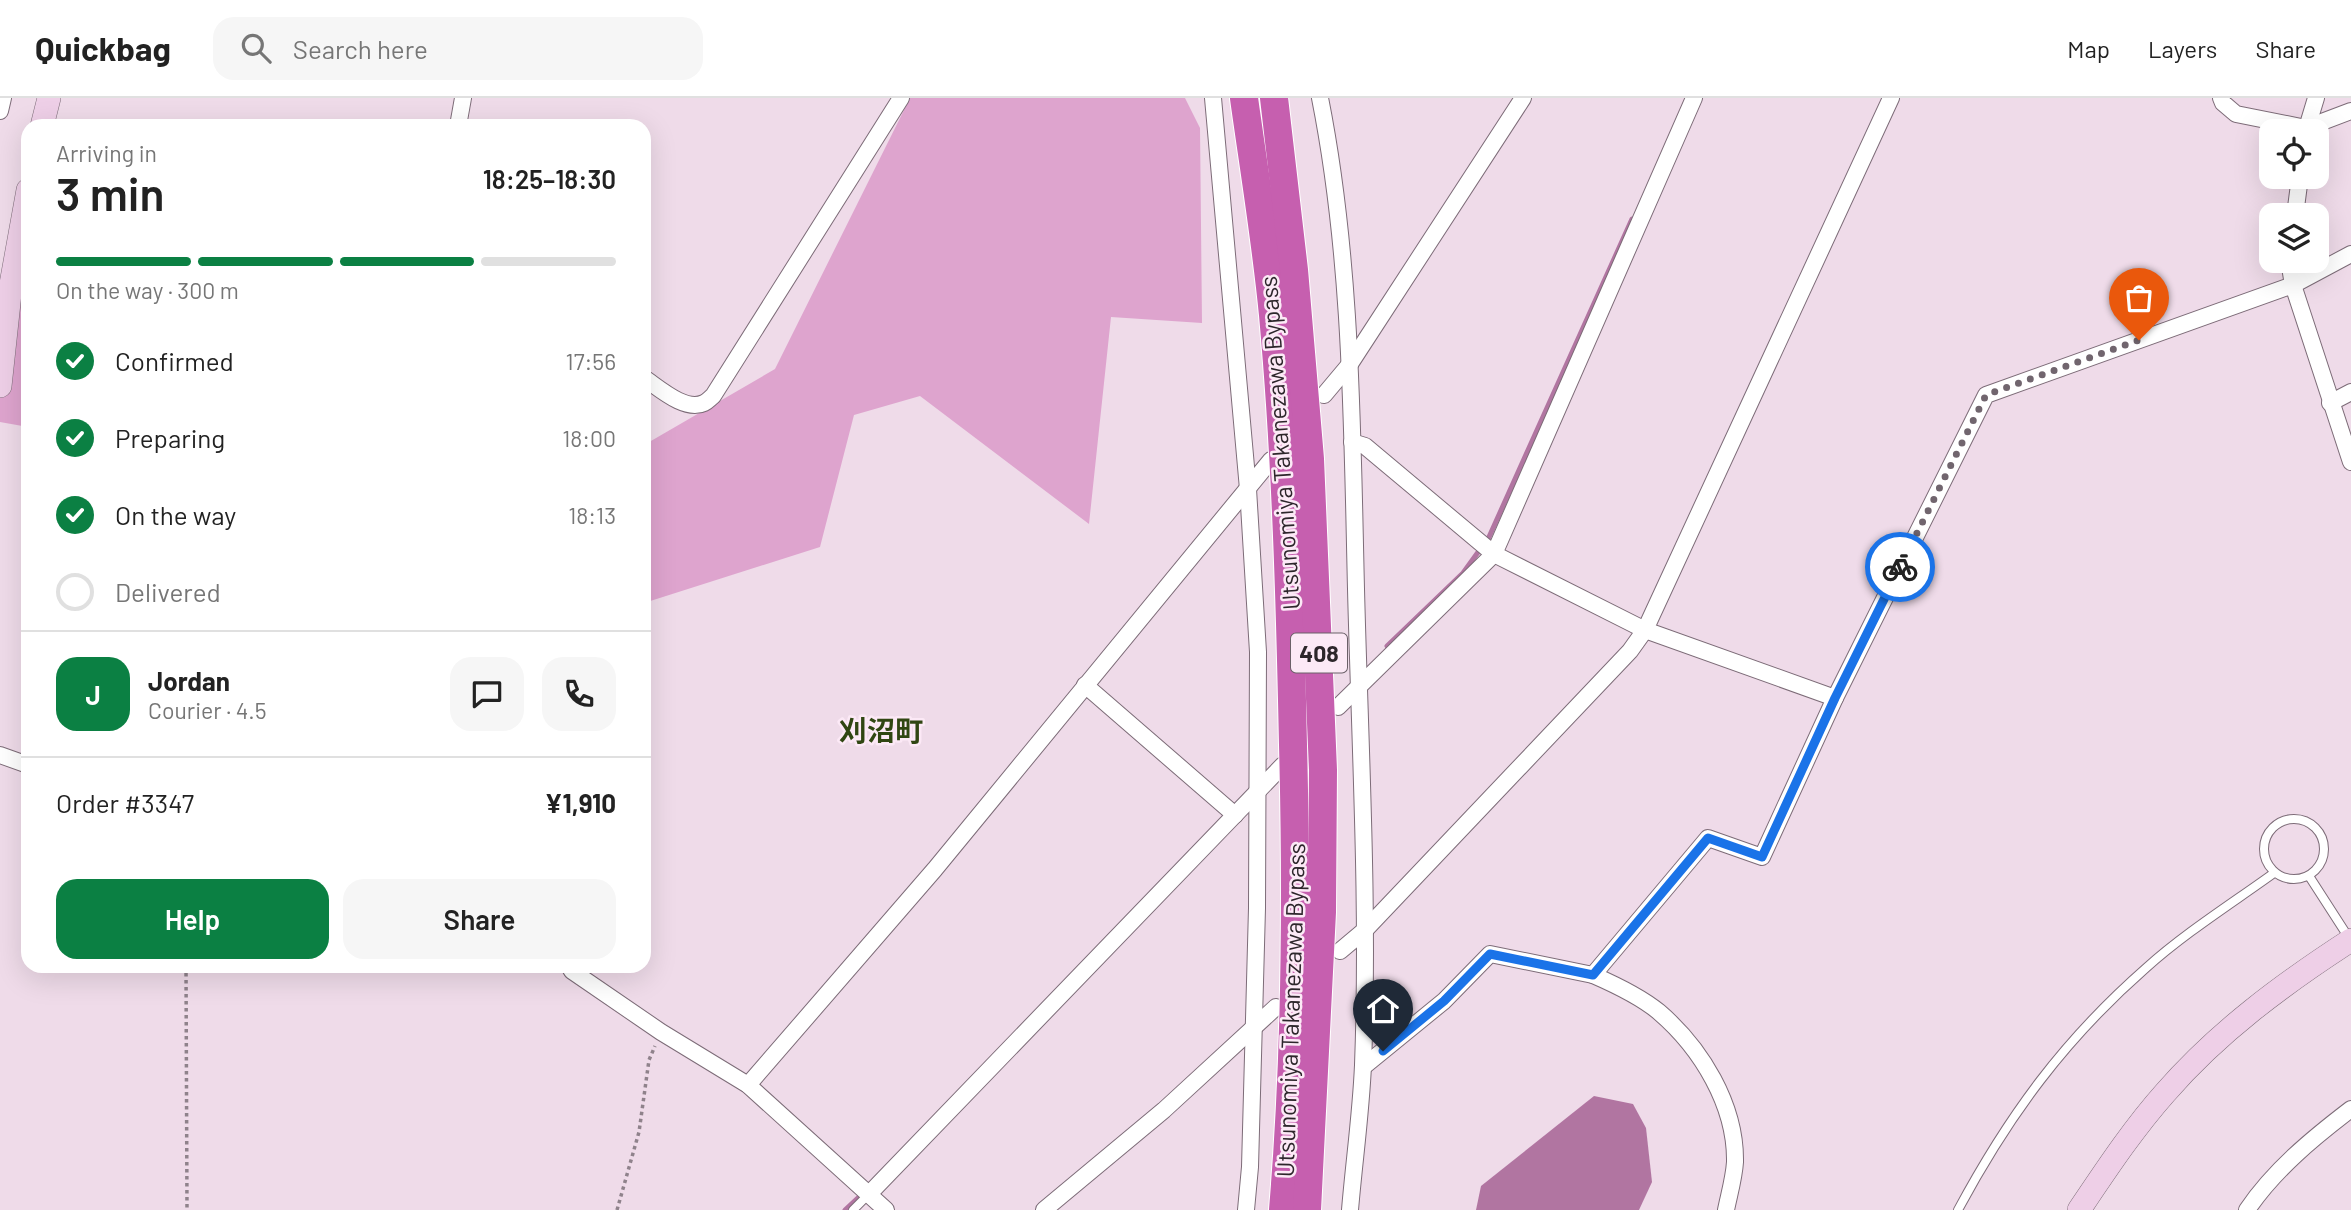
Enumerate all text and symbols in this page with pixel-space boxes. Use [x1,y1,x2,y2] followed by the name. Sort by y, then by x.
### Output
[213,17,703,80] search box
[35,28,171,68] text: Quickbag
[237,29,275,67] icon: search
[293,33,428,64] text: Search here
[2067,34,2110,63] text: Map
[2148,34,2217,63] text: Layers
[2255,34,2316,63] text: Share
[2259,119,2329,273] map controls
[2259,119,2329,189] button: locate
[56,139,157,167] text: Arriving in
[483,163,616,194] text: 18:25–18:30
[56,165,165,220] text: 3 min
[2259,203,2329,273] button: layers
[2109,268,2169,340] pin
[1253,275,1305,611] street label: Utsunomiya Takanezawa Bypass
[56,276,239,304] text: On the way · 300 m
[2120,279,2158,317] icon: bag
[56,342,94,380] icon: check
[115,345,234,376] text: Confirmed
[566,347,616,375] text: 17:56
[56,419,94,457] icon: check
[115,422,225,453] text: Preparing
[562,424,616,452] text: 18:00
[56,496,94,534] icon: check
[115,499,236,530] text: On the way
[568,501,616,529] text: 18:13
[1865,532,1935,602] courier
[1881,548,1919,586] icon: bike
[115,576,221,607] text: Delivered
[1291,634,1347,673] road number: 408
[450,657,524,731] button: chat
[542,657,616,731] button: phone
[148,665,230,696] text: Jordan
[85,679,101,710] text: J
[148,696,267,724] text: Courier · 4.5
[839,713,923,747] district label: 刈沼町
[56,787,194,818] text: Order #3347
[545,787,616,818] text: ¥1,910
[1270,842,1310,1178] street label: Utsunomiya Takanezawa Bypass
[56,879,329,959] button: Help
[343,879,616,959] button: Share
[1353,979,1413,1051] pin
[1364,990,1402,1028] icon: home

